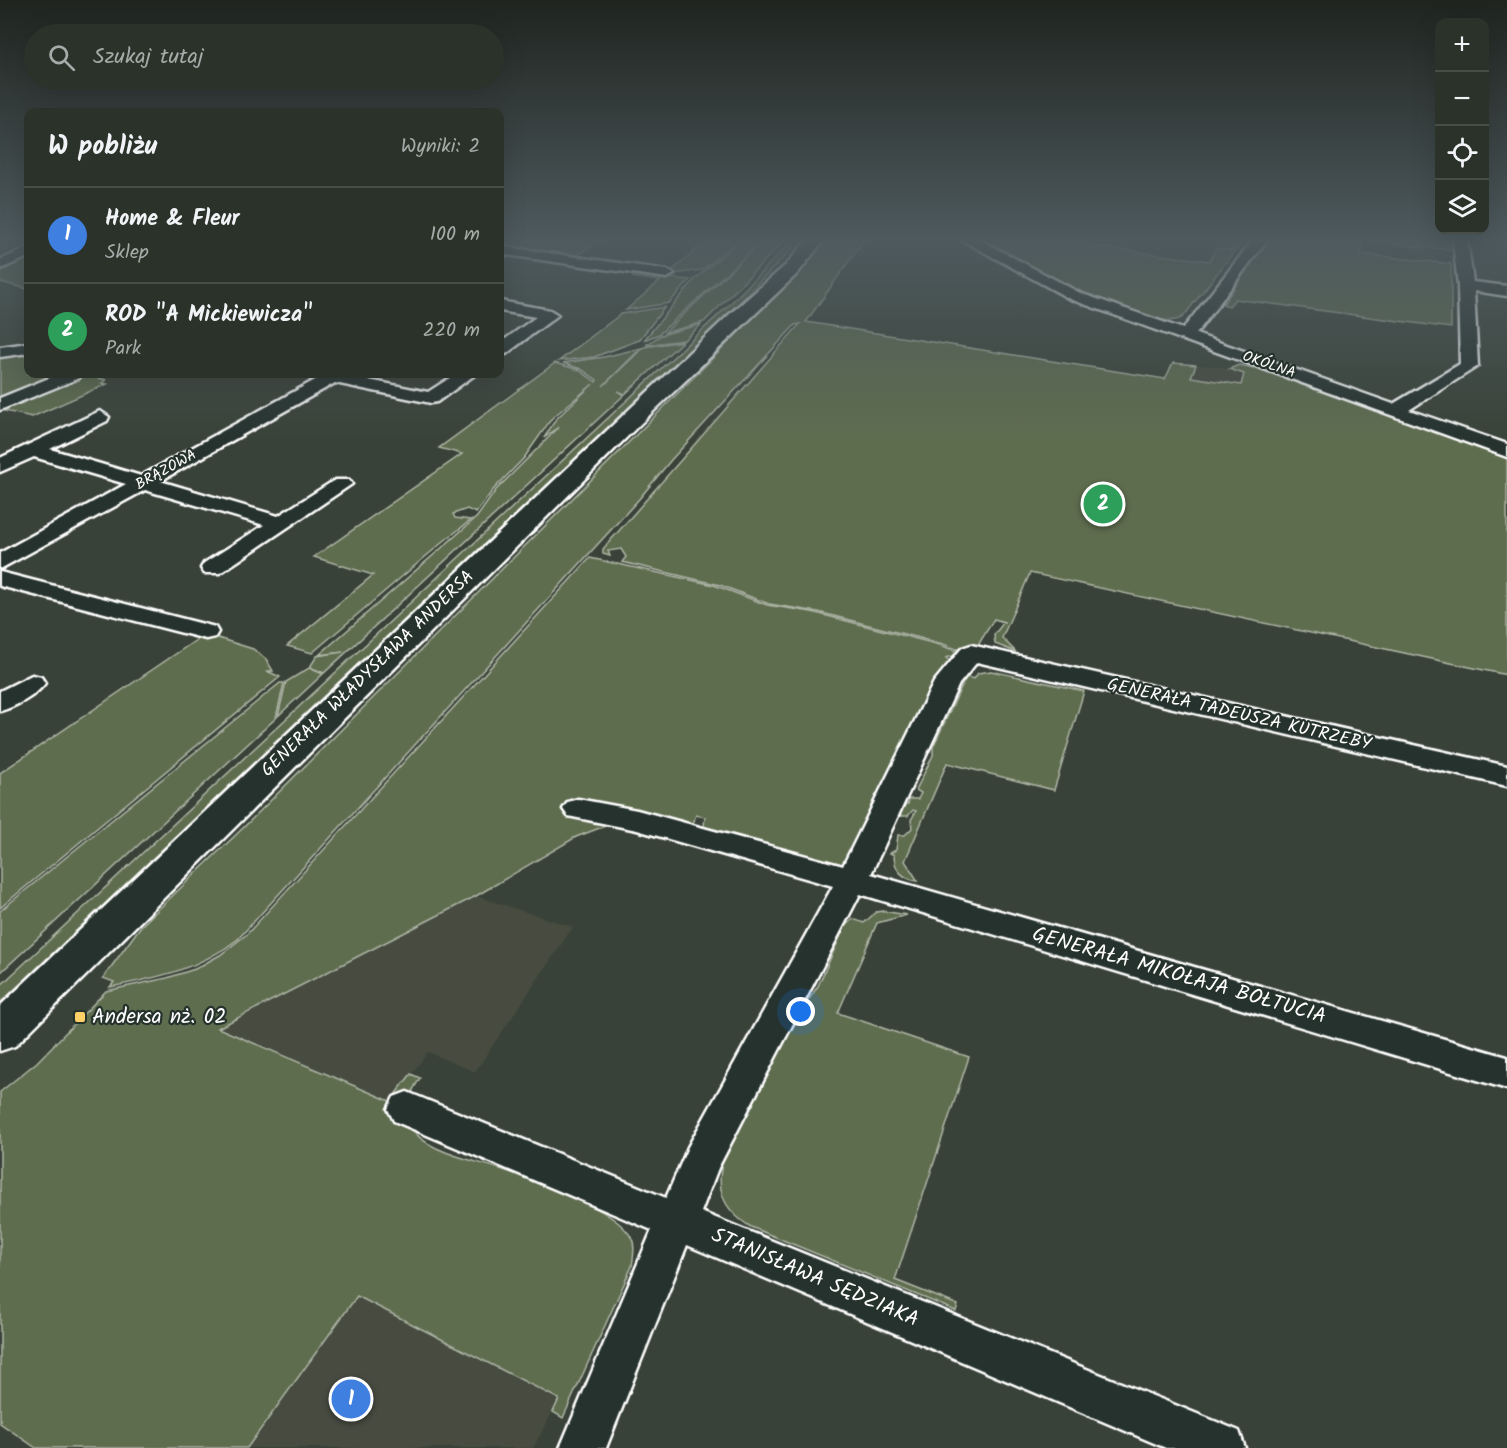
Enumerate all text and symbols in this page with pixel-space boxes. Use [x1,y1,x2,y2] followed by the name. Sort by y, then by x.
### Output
[1435,18,1489,234] map controls
[1435,18,1489,72] button: +
[24,24,504,90] search box
[93,40,204,75] text: Szukaj tutaj
[45,41,78,74] icon: search
[1435,72,1489,126] button: −
[48,126,157,168] text: W pobliżu
[1435,126,1489,180] button: locate
[401,131,480,163] text: Wyniki: 2
[1435,180,1489,234] button: layers
[105,202,240,237] text: Home & Fleur
[64,219,71,251] text: 1
[430,219,480,251] text: 100 m
[105,237,148,269] text: Sklep
[105,298,313,333] text: ROD "A Mickiewicza"
[62,315,73,347] text: 2
[423,315,480,347] text: 220 m
[105,333,141,365] text: Park
[1239,345,1299,385] street label: OKÓLNA
[131,443,201,497] street label: BRĄZOWA
[1084,482,1122,526] pin: 2
[254,564,482,784] street label: GENERAŁA WŁADYSŁAWA ANDERSA
[1104,670,1375,760] street label: GENERAŁA TADEUSZA KUTRZEBY
[1028,918,1330,1034] street label: GENERAŁA MIKOŁAJA BOŁTUCIA
[786,997,815,1026] your location
[92,1001,226,1034] place label: Andersa nż. 02
[73,1010,87,1024] marker: Andersa nż. 02
[706,1219,924,1337] street label: STANISŁAWA SĘDZIAKA
[332,1376,370,1422] pin: 1

